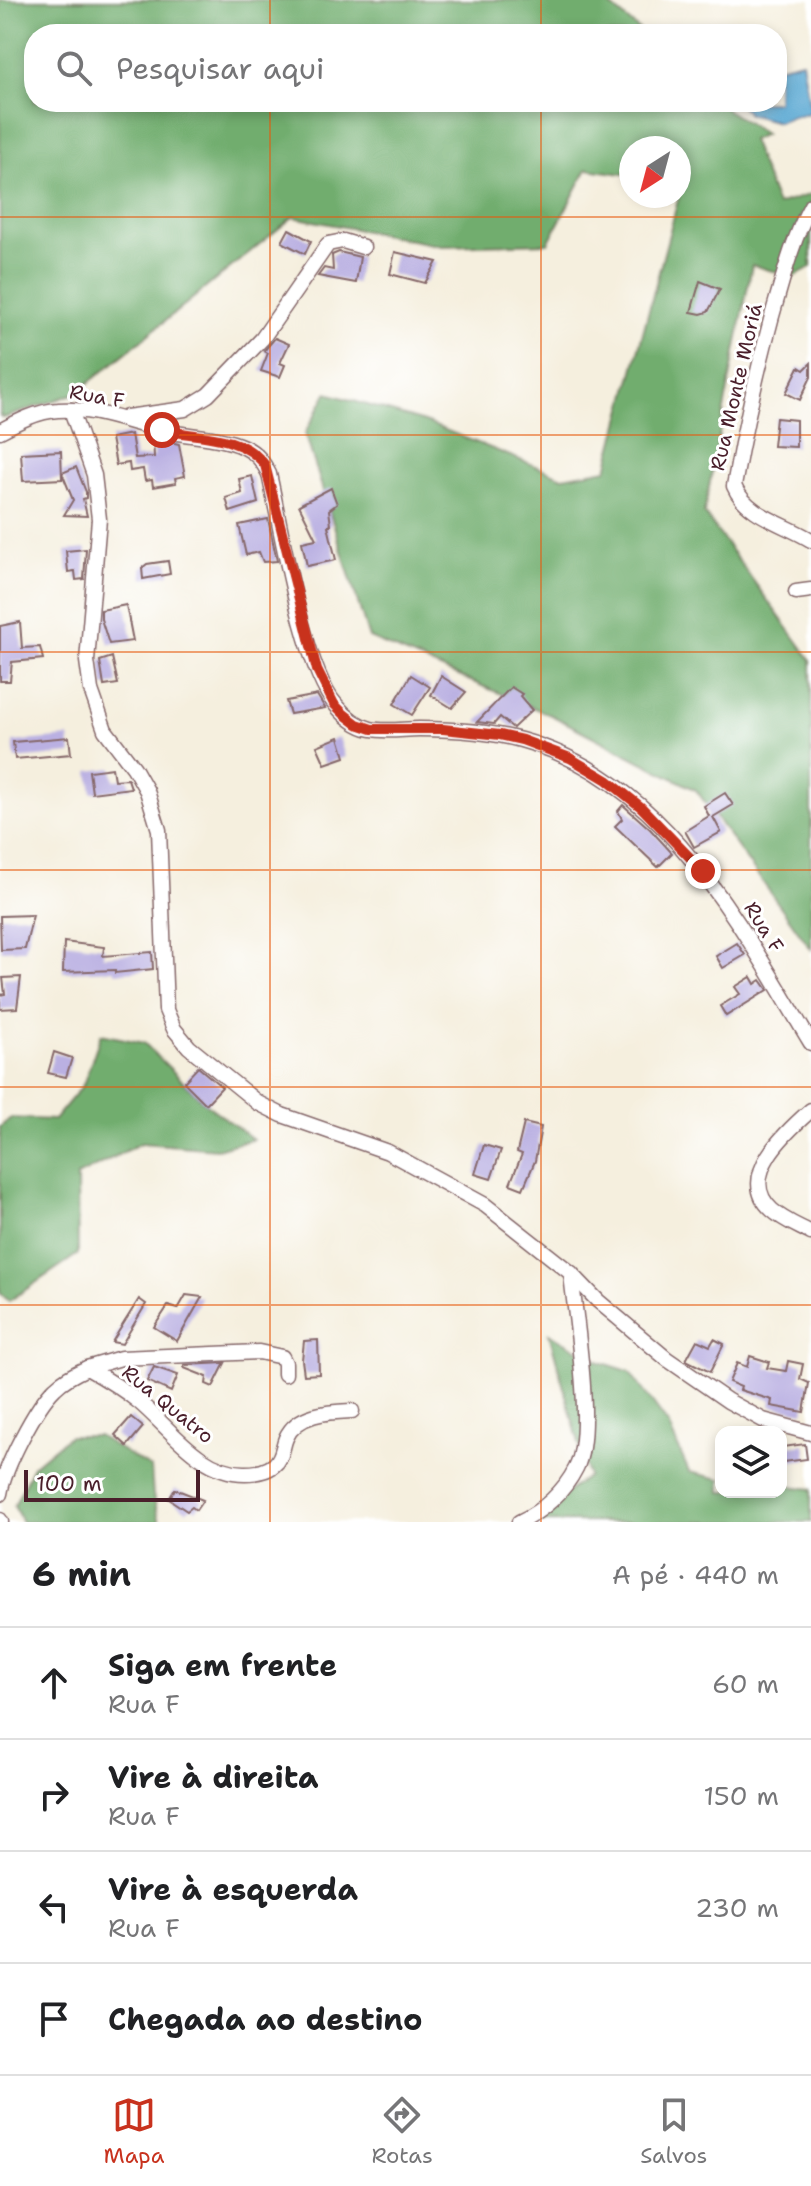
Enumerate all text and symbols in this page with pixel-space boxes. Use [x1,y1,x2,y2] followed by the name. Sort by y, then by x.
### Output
[24,24,787,112] search box
[52,46,96,90] icon: search
[116,48,325,89] text: Pesquisar aqui
[619,136,691,208] north arrow
[704,300,768,473] street label: Rua Monte Moriá
[68,378,126,414] street label: Rua F
[144,412,180,448] route start
[685,853,721,889] route end
[738,897,790,957] street label: Rua F
[117,1359,219,1449] street label: Rua Quatro
[715,1426,787,1498] map controls
[715,1426,787,1498] button: layers
[24,1466,200,1502] scale bar
[36,1469,102,1498] text: 100 m
[32,1551,131,1597] text: 6 min
[612,1557,779,1592] text: A pé · 440 m
[108,1645,337,1686] text: Siga em frente
[32,1661,76,1705] icon: ahead
[712,1666,779,1701] text: 60 m
[108,1686,180,1721] text: Rua F
[108,1757,319,1798] text: Vire à direita
[32,1773,76,1817] icon: right
[703,1778,779,1813] text: 150 m
[108,1798,180,1833] text: Rua F
[108,1869,358,1910] text: Vire à esquerda
[32,1885,76,1929] icon: left
[695,1890,779,1925] text: 230 m
[108,1910,180,1945] text: Rua F
[32,1997,76,2041] icon: arrive
[108,1999,423,2040] text: Chegada ao destino
[104,2093,164,2170] tab: Mapa
[372,2093,433,2170] tab: Rotas
[640,2093,707,2170] tab: Salvos

